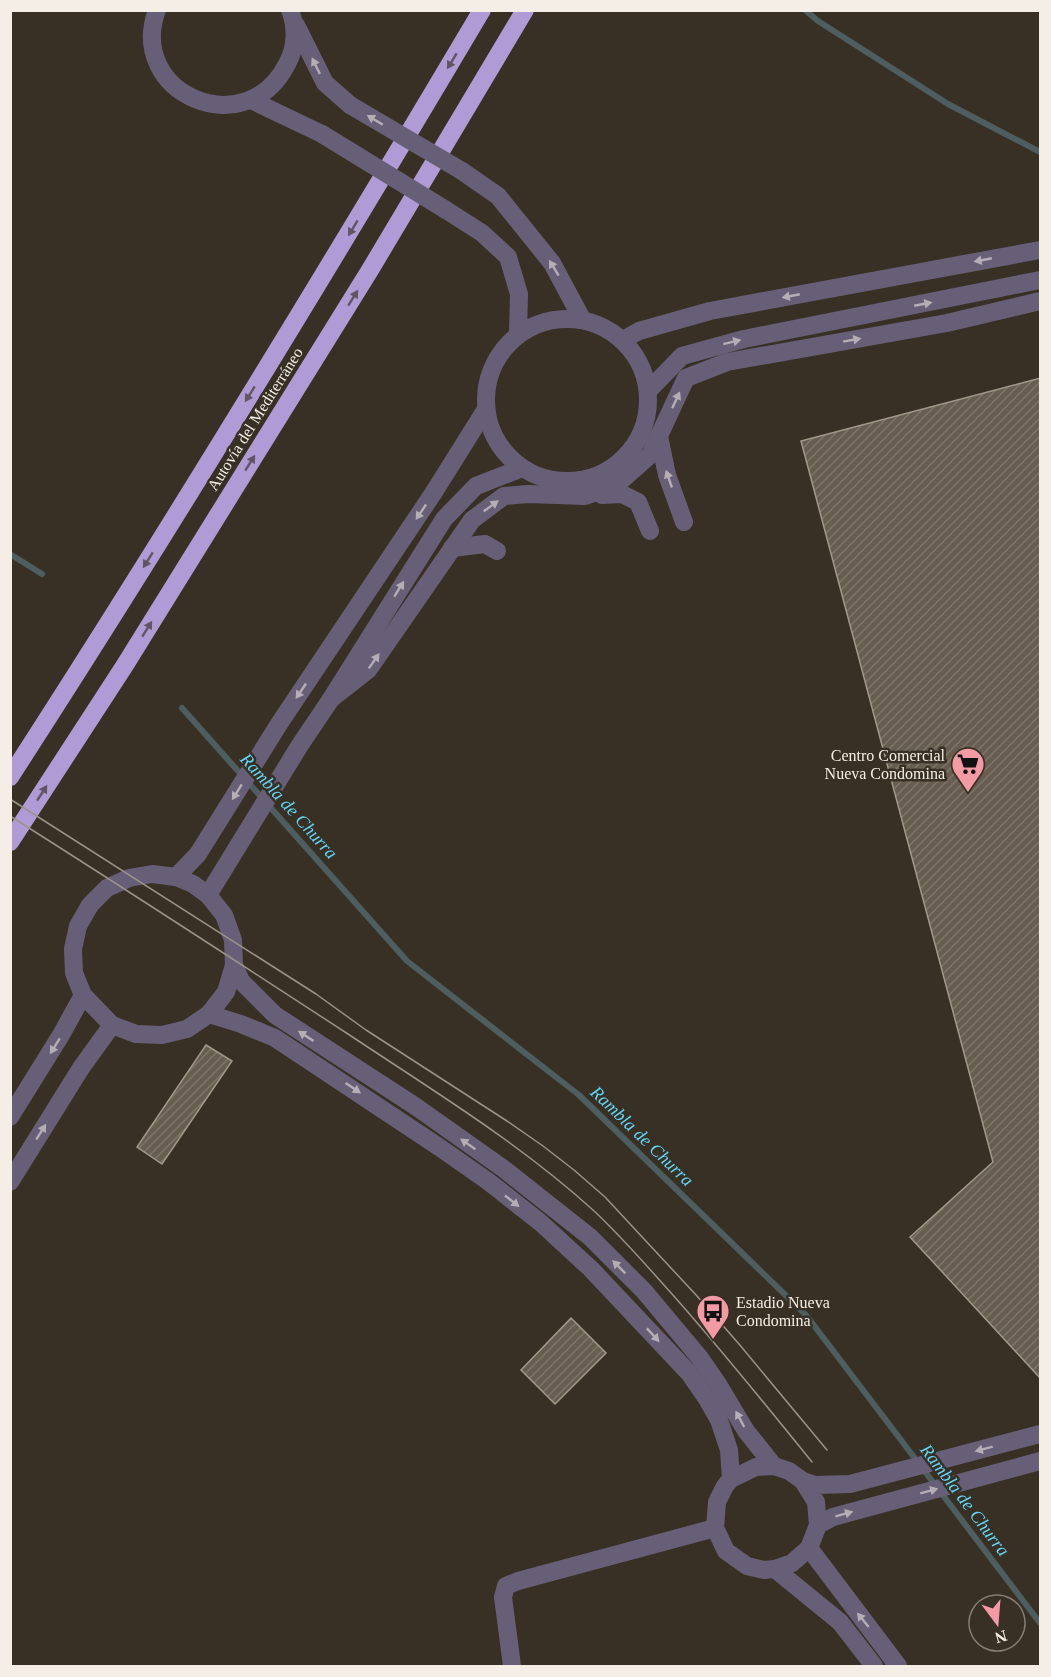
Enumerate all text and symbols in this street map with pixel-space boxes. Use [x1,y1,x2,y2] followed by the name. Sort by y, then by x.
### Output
[447,53,458,69] one-way arrow
[312,57,321,74] one-way arrow
[367,115,383,126] one-way arrow
[347,220,358,236] one-way arrow
[973,256,992,265] one-way arrow
[549,259,559,276] one-way arrow
[347,290,358,306] one-way arrow
[782,292,801,301] one-way arrow
[914,299,933,308] one-way arrow
[843,335,862,344] one-way arrow
[723,337,741,347] one-way arrow
[204,344,306,494] street label: Autovía del Mediterráneo
[245,386,256,402] one-way arrow
[671,390,681,408] one-way arrow
[245,455,256,471] one-way arrow
[664,470,673,488] one-way arrow
[482,500,498,512] one-way arrow
[415,503,427,519] one-way arrow
[142,552,153,568] one-way arrow
[394,581,405,598] one-way arrow
[142,621,153,637] one-way arrow
[368,653,379,669] one-way arrow
[296,683,307,699] one-way arrow
[950,746,986,793] supermarket icon: Centro Comercial Nueva Condomina
[825,747,946,782] place label: Centro Comercial Nueva Condomina
[236,748,342,863] water label: Rambla de Churra
[232,784,243,800] one-way arrow
[36,785,47,801] one-way arrow
[298,1030,315,1041] one-way arrow
[49,1038,60,1054] one-way arrow
[586,1081,698,1190] water label: Rambla de Churra
[344,1083,361,1094] one-way arrow
[36,1124,47,1140] one-way arrow
[461,1138,477,1150] one-way arrow
[504,1194,520,1207] one-way arrow
[613,1260,627,1274] one-way arrow
[695,1293,731,1340] bus stop icon: Estadio Nueva Condomina
[736,1294,830,1329] place label: Estadio Nueva Condomina
[646,1327,659,1342] one-way arrow
[735,1411,745,1428] one-way arrow
[916,1439,1014,1560] water label: Rambla de Churra
[975,1444,993,1454] one-way arrow
[920,1486,938,1495] one-way arrow
[835,1509,853,1518] one-way arrow
[967,1593,1027,1653] north arrow
[856,1612,869,1628] one-way arrow
[993,1627,1009,1647] text: N

